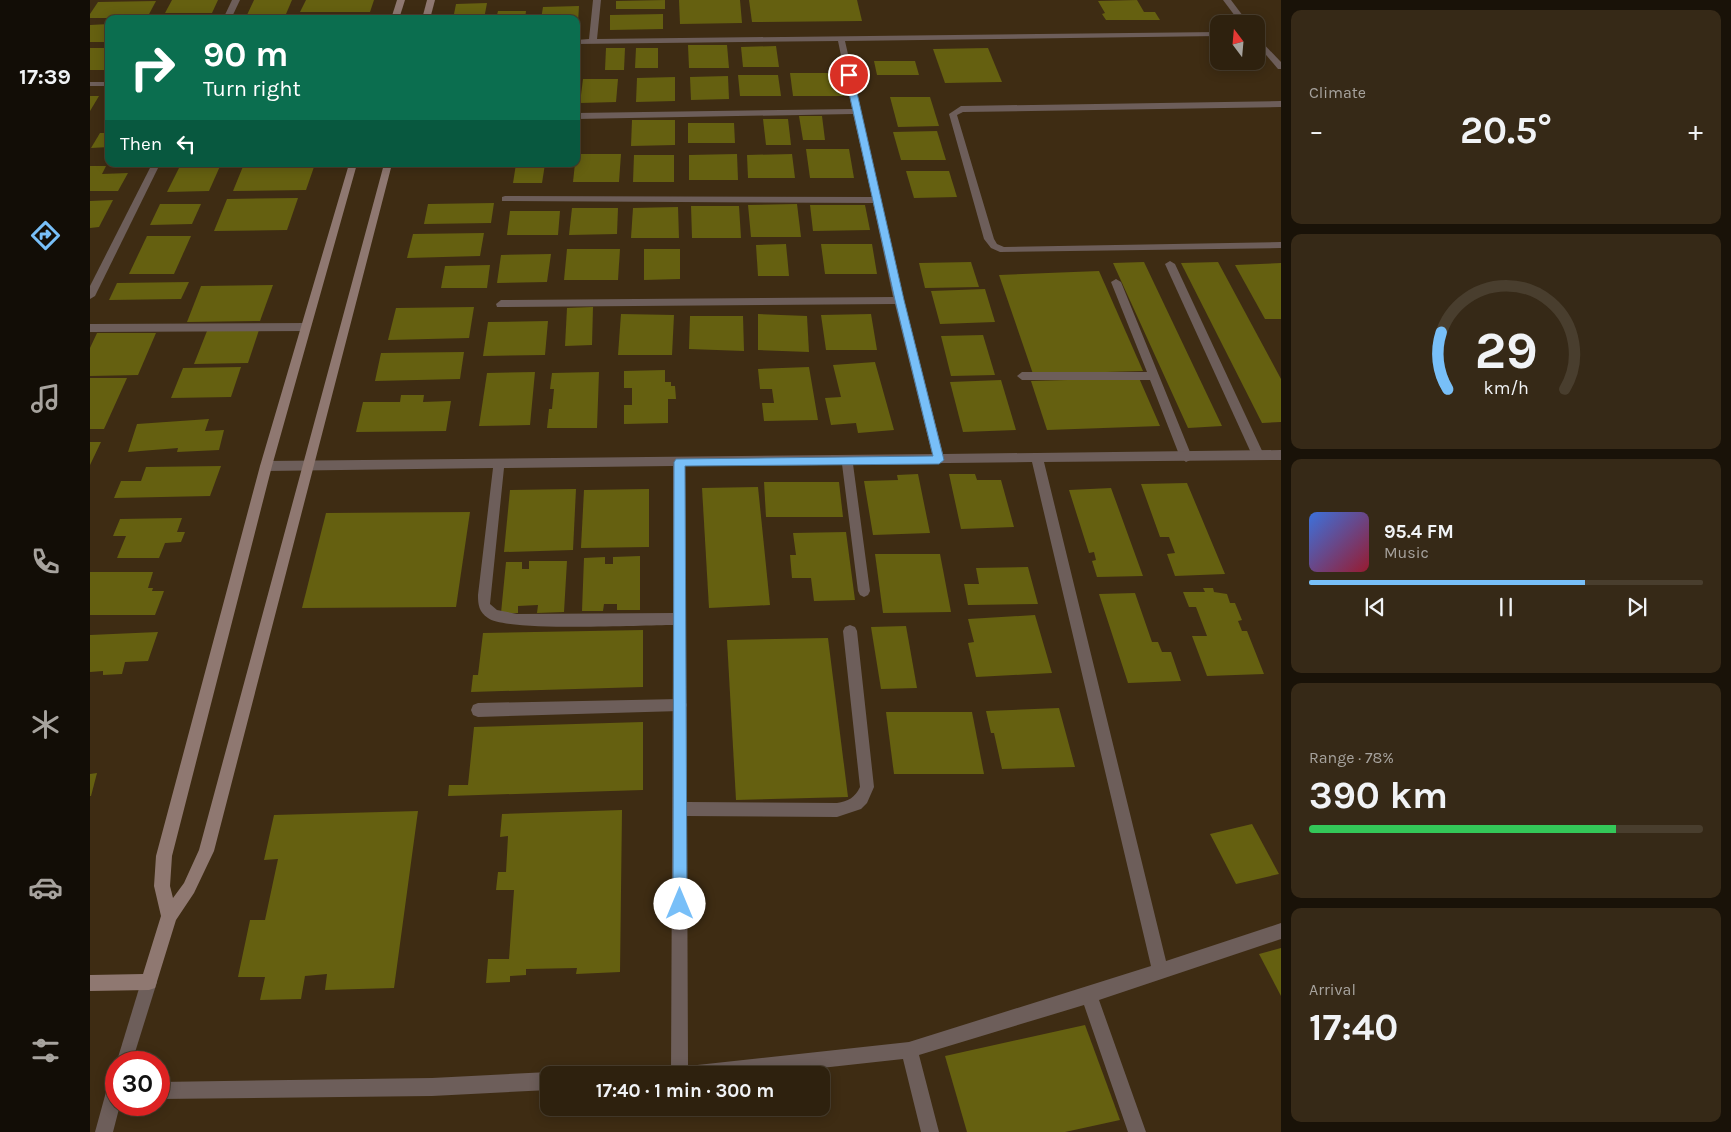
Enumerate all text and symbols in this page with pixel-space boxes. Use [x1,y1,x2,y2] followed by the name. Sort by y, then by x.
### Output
[1210,15,1265,70] north arrow
[1210,15,1265,70] map controls
[203,34,289,75] text: 90 m
[120,35,185,100] icon: right
[828,54,870,96] pin
[835,61,863,89] icon: arrive
[19,64,71,90] text: 17:39
[203,76,301,102] text: Turn right
[1309,83,1366,102] text: Climate
[1460,108,1552,153] text: 20.5°
[1309,114,1324,147] text: −
[1688,114,1703,147] text: +
[172,130,200,158] icon: left
[120,133,162,155] text: Then
[28,218,63,253] icon: directions
[1474,320,1538,381] text: 29
[1483,378,1529,399] text: km/h
[28,381,63,416] icon: music
[1384,521,1454,543] text: 95.4 FM
[1384,543,1429,562] text: Music
[28,544,63,579] icon: phone
[1361,593,1389,621] icon: previous
[1492,593,1520,621] icon: pause
[1623,593,1651,621] icon: next
[28,707,63,742] icon: climate
[1309,748,1394,767] text: Range · 78%
[1309,773,1448,818] text: 390 km
[28,870,63,905] icon: car
[653,877,705,929] position arrow
[1309,980,1356,999] text: Arrival
[1309,1005,1398,1050] text: 17:40
[28,1033,63,1068] icon: filters
[105,1051,170,1116] speed limit sign: 30
[596,1080,774,1102] text: 17:40 · 1 min · 300 m

